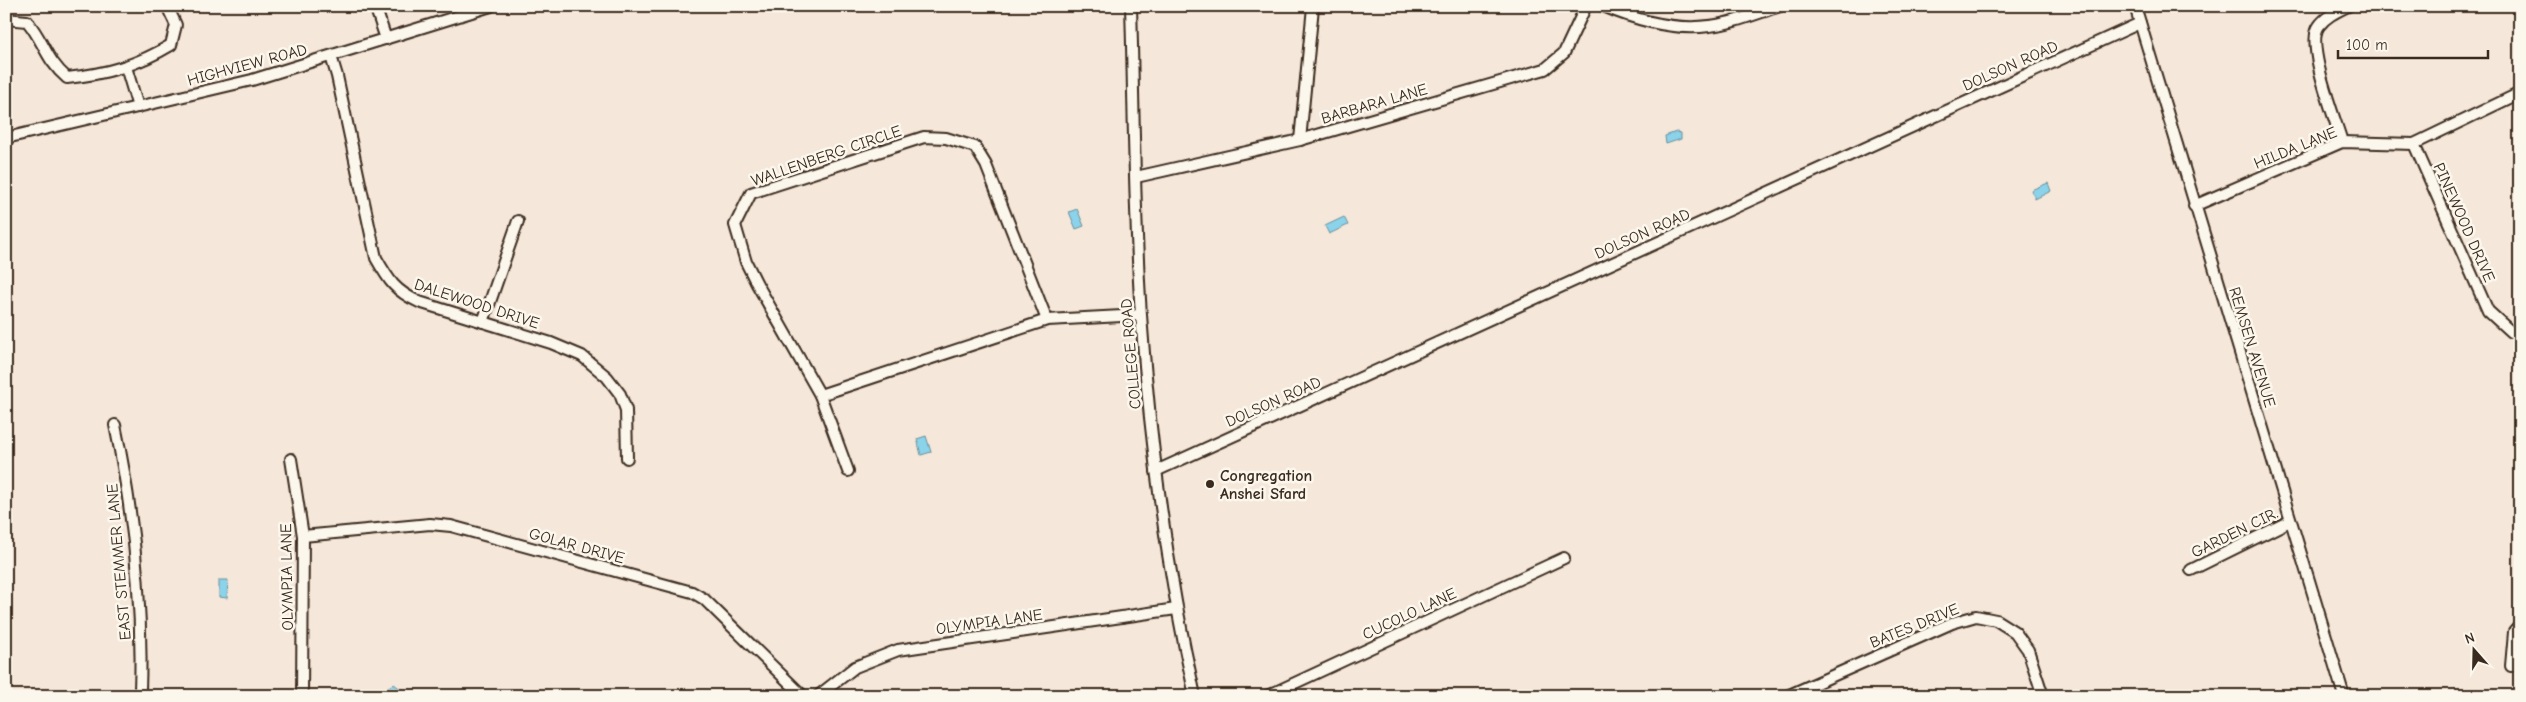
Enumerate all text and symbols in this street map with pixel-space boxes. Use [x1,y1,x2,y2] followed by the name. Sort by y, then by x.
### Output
[2338,28,2488,60] scale bar
[2346,36,2388,54] text: 100 m
[1960,37,2061,95] street label: DOLSON ROAD
[185,40,309,90] street label: HIGHVIEW ROAD
[1319,80,1430,128] street label: BARBARA LANE
[749,122,904,190] street label: WALLENBERG CIRCLE
[2251,123,2340,173] street label: HILDA LANE
[2430,160,2499,285] street label: PINEWOOD DRIVE
[1592,205,1693,263] street label: DOLSON ROAD
[412,275,542,333] street label: DALEWOOD DRIVE
[2225,285,2279,410] street label: REMSEN AVENUE
[1117,298,1145,410] street label: COLLEGE ROAD
[1223,373,1324,431] street label: DOLSON ROAD
[1220,467,1312,503] place label: Congregation Anshei Sfard
[1204,478,1216,490] marker: Congregation Anshei Sfard
[103,483,135,641] street label: EAST STEMMER LANE
[2188,504,2281,562] street label: GARDEN CIR.
[277,523,297,631] street label: OLYMPIA LANE
[527,525,627,567] street label: GOLAR DRIVE
[1360,584,1460,644] street label: CUCOLO LANE
[1867,600,1962,652] street label: BATES DRIVE
[935,606,1044,638] street label: OLYMPIA LANE
[2448,624,2498,674] north arrow
[2463,629,2477,648] text: N

